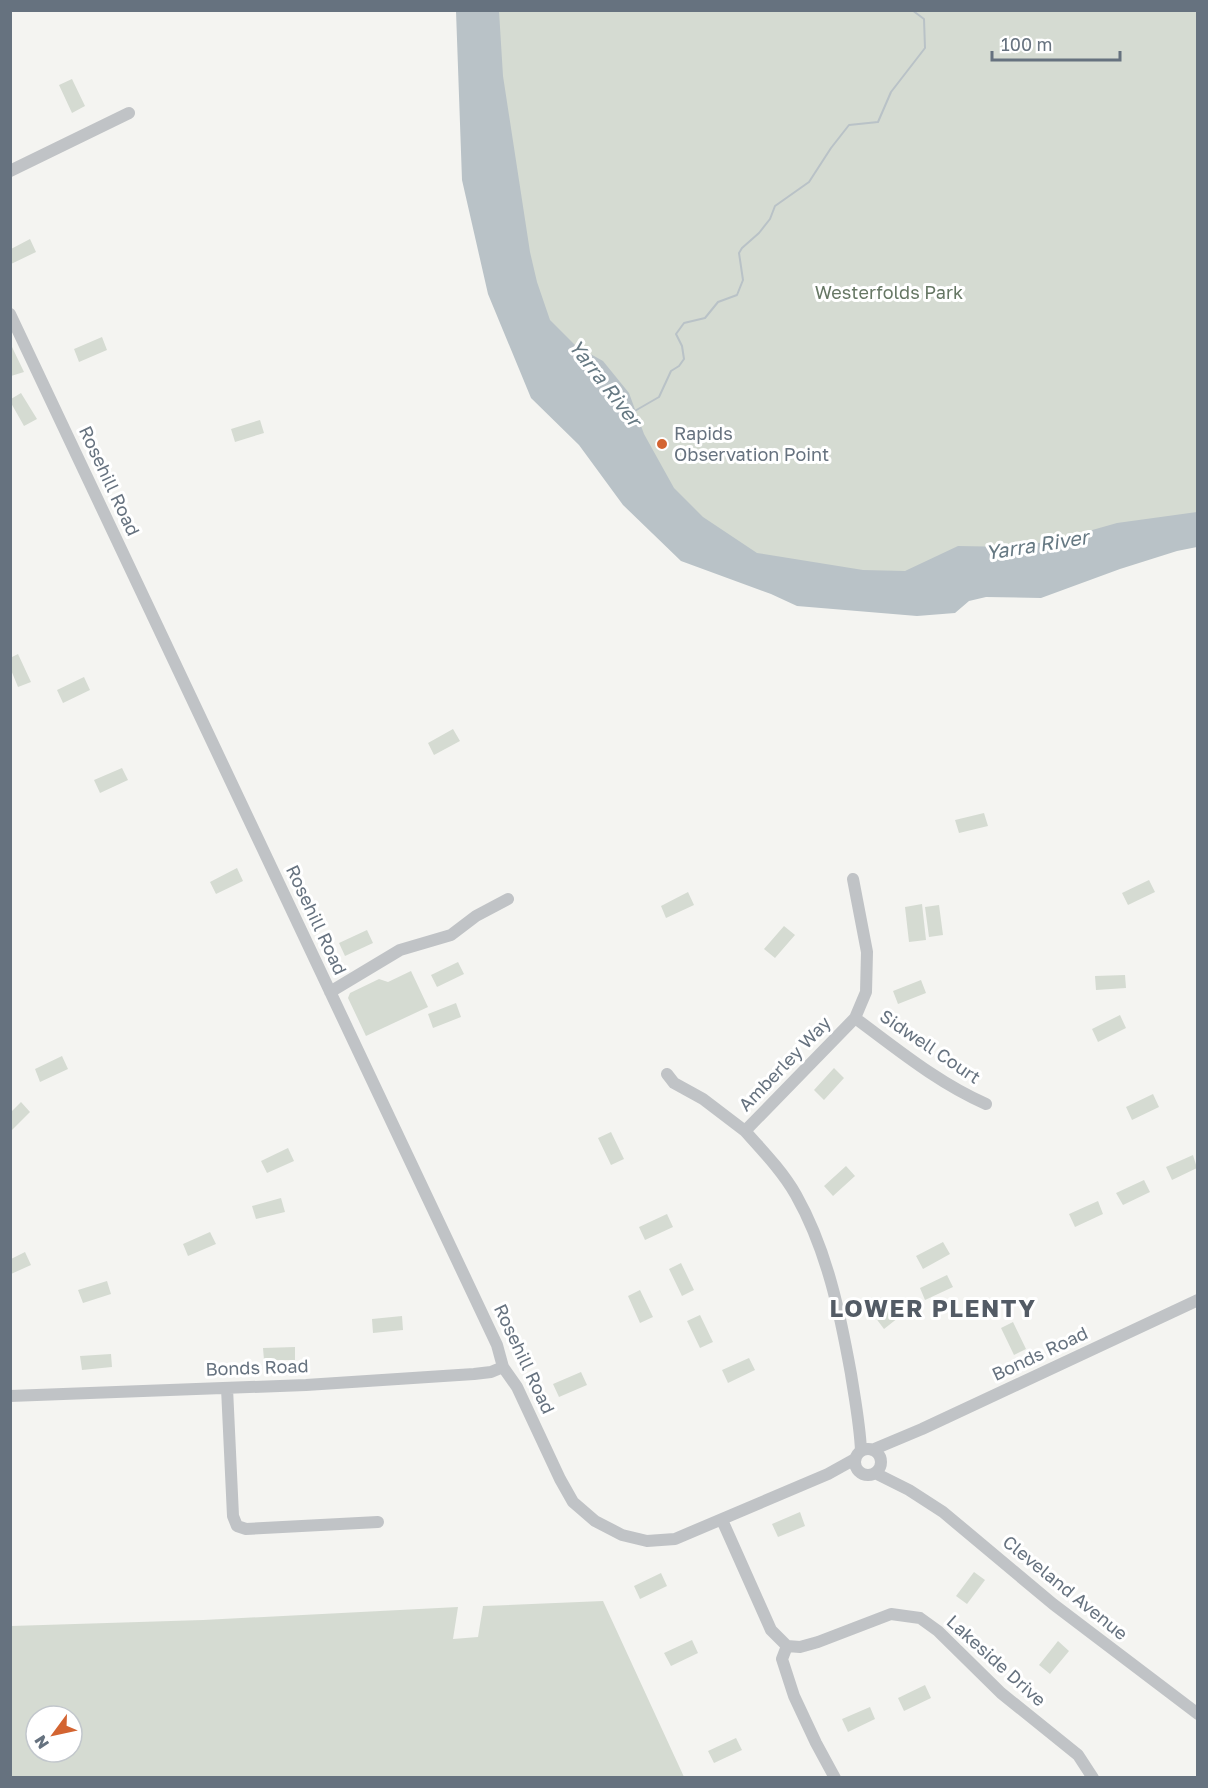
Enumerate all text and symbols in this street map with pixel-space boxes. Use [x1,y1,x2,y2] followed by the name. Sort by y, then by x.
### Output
[992,24,1120,62] scale bar
[1001,33,1052,55] text: 100 m
[815,281,963,303] park label: Westerfolds Park
[565,334,649,433] water label: Yarra River
[75,422,145,539] street label: Rosehill Road
[674,422,829,465] place label: Rapids Observation Point
[655,437,669,451] marker: Rapids Observation Point
[984,524,1093,564] water label: Yarra River
[282,861,352,978] street label: Rosehill Road
[876,1004,985,1088] street label: Sidwell Court
[734,1011,835,1115] street label: Amberley Way
[829,1293,1037,1322] district label: LOWER PLENTY
[490,1300,560,1417] street label: Rosehill Road
[988,1321,1091,1385] street label: Bonds Road
[205,1354,309,1380] street label: Bonds Road
[999,1530,1132,1644] street label: Cleveland Avenue
[943,1610,1051,1711] street label: Lakeside Drive
[24,1704,84,1764] north arrow
[30,1732,53,1753] text: N

